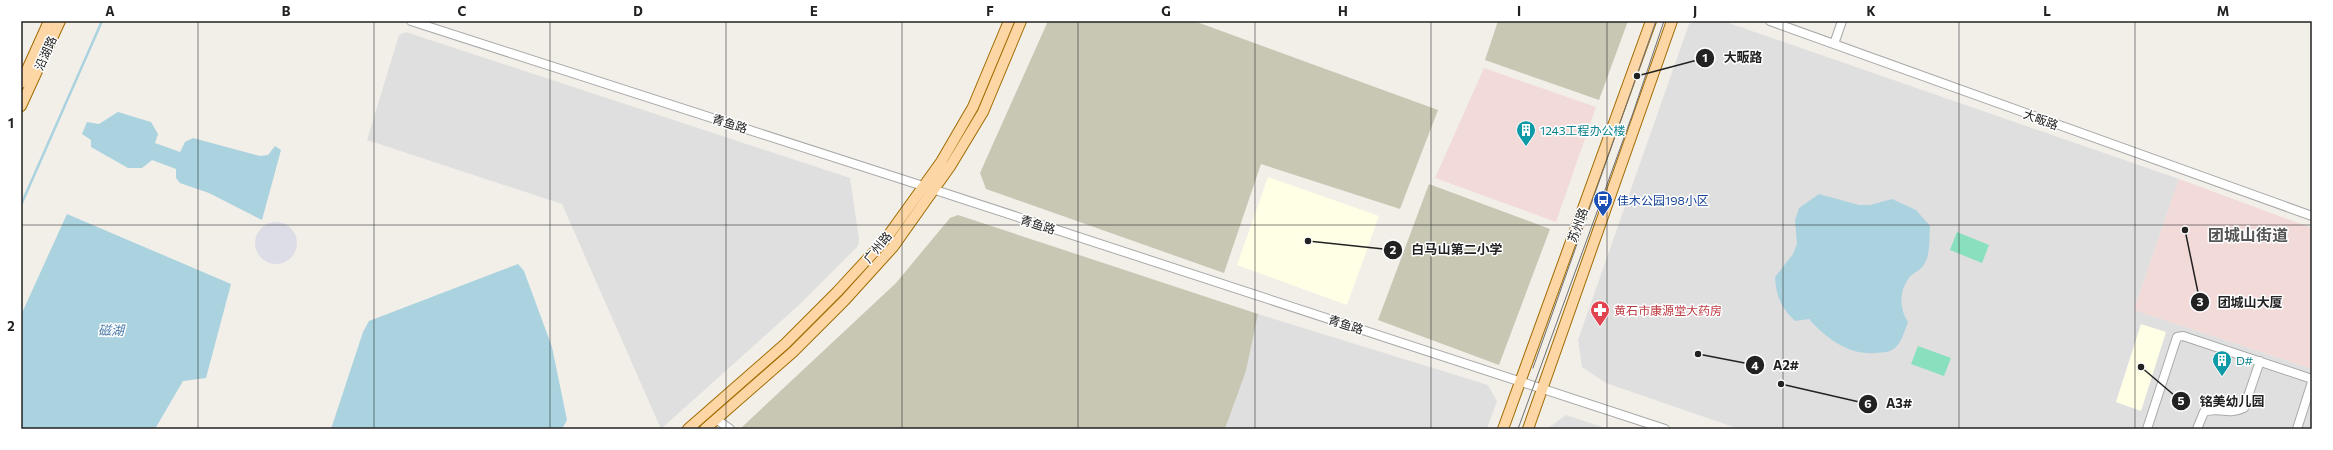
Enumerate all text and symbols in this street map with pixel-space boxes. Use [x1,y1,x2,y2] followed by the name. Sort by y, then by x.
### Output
[105,3,115,19] text: A
[282,3,291,19] text: B
[458,3,467,19] text: C
[633,3,643,19] text: D
[810,3,818,19] text: E
[986,3,994,19] text: F
[1161,3,1171,19] text: G
[1338,3,1348,19] text: H
[1517,3,1521,19] text: I
[1693,3,1697,19] text: J
[1866,3,1876,19] text: K
[2043,3,2051,19] text: L
[2217,3,2229,19] text: M
[31,34,59,72] street label: 沿湖路
[1695,45,1770,70] callout: 大畈路
[1723,49,1763,65] text: 大畈路
[1702,50,1708,64] text: 1
[2022,106,2060,132] street label: 大畈路
[711,111,749,135] street label: 青鱼路
[8,115,14,131] text: 1
[1515,119,1537,147] building icon: 1243工程办公楼
[1540,123,1626,137] place label: 1243工程办公楼
[1592,189,1614,217] bus stop icon: 佳木公园198小区
[1617,193,1709,207] place label: 佳木公园198小区
[1564,206,1590,244] street label: 苏州路
[1019,212,1057,236] street label: 青鱼路
[2208,225,2288,244] district label: 团城山街道
[860,229,894,265] street label: 广州路
[1383,237,1510,262] callout: 白马山第二小学
[1411,241,1503,257] text: 白马山第二小学
[1390,242,1397,256] text: 2
[2190,290,2291,315] callout: 团城山大厦
[2197,294,2204,308] text: 3
[2217,294,2283,310] text: 团城山大厦
[1589,299,1611,327] pharmacy icon: 黄石市康源堂大药房
[1614,303,1722,317] place label: 黄石市康源堂大药房
[1327,312,1365,336] street label: 青鱼路
[7,318,15,334] text: 2
[98,322,126,338] water label: 磁湖
[2211,349,2233,377] building icon: D#
[1745,353,1807,378] callout: A2#
[2236,353,2253,367] place label: D#
[1773,357,1799,373] text: A2#
[1751,358,1759,372] text: 4
[2171,389,2272,414] callout: 铭美幼儿园
[1858,391,1920,416] callout: A3#
[2178,393,2185,407] text: 5
[2199,393,2265,409] text: 铭美幼儿园
[1886,395,1912,411] text: A3#
[1864,396,1872,410] text: 6

